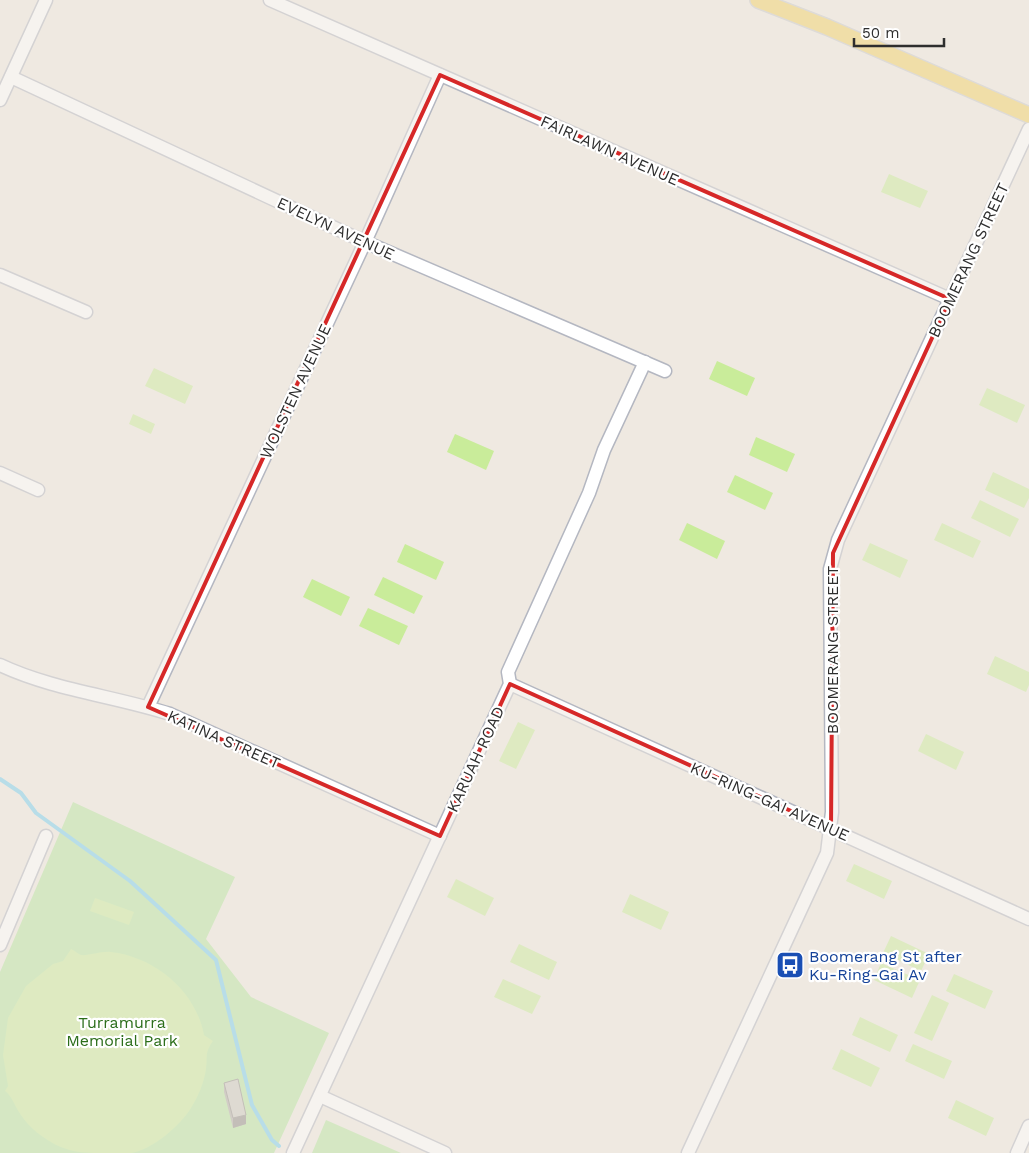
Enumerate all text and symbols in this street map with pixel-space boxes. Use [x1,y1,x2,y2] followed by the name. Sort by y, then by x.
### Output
[854,15,944,47] scale bar
[862,24,899,42] text: 50 m
[538,111,682,190] street label: FAIRLAWN AVENUE
[924,180,1013,341] street label: BOOMERANG STREET
[274,193,398,264] street label: EVELYN AVENUE
[256,321,335,462] street label: WOLSTEN AVENUE
[823,565,842,734] street label: BOOMERANG STREET
[443,703,508,815] street label: KARUAH ROAD
[165,706,283,773] street label: KATINA STREET
[687,758,852,845] street label: KU-RING-GAI AVENUE
[809,947,962,984] place label: Boomerang St after Ku-Ring-Gai Av
[775,950,805,980] bus stop icon: Boomerang St after Ku-Ring-Gai Av
[66,1013,178,1050] park label: Turramurra Memorial Park

